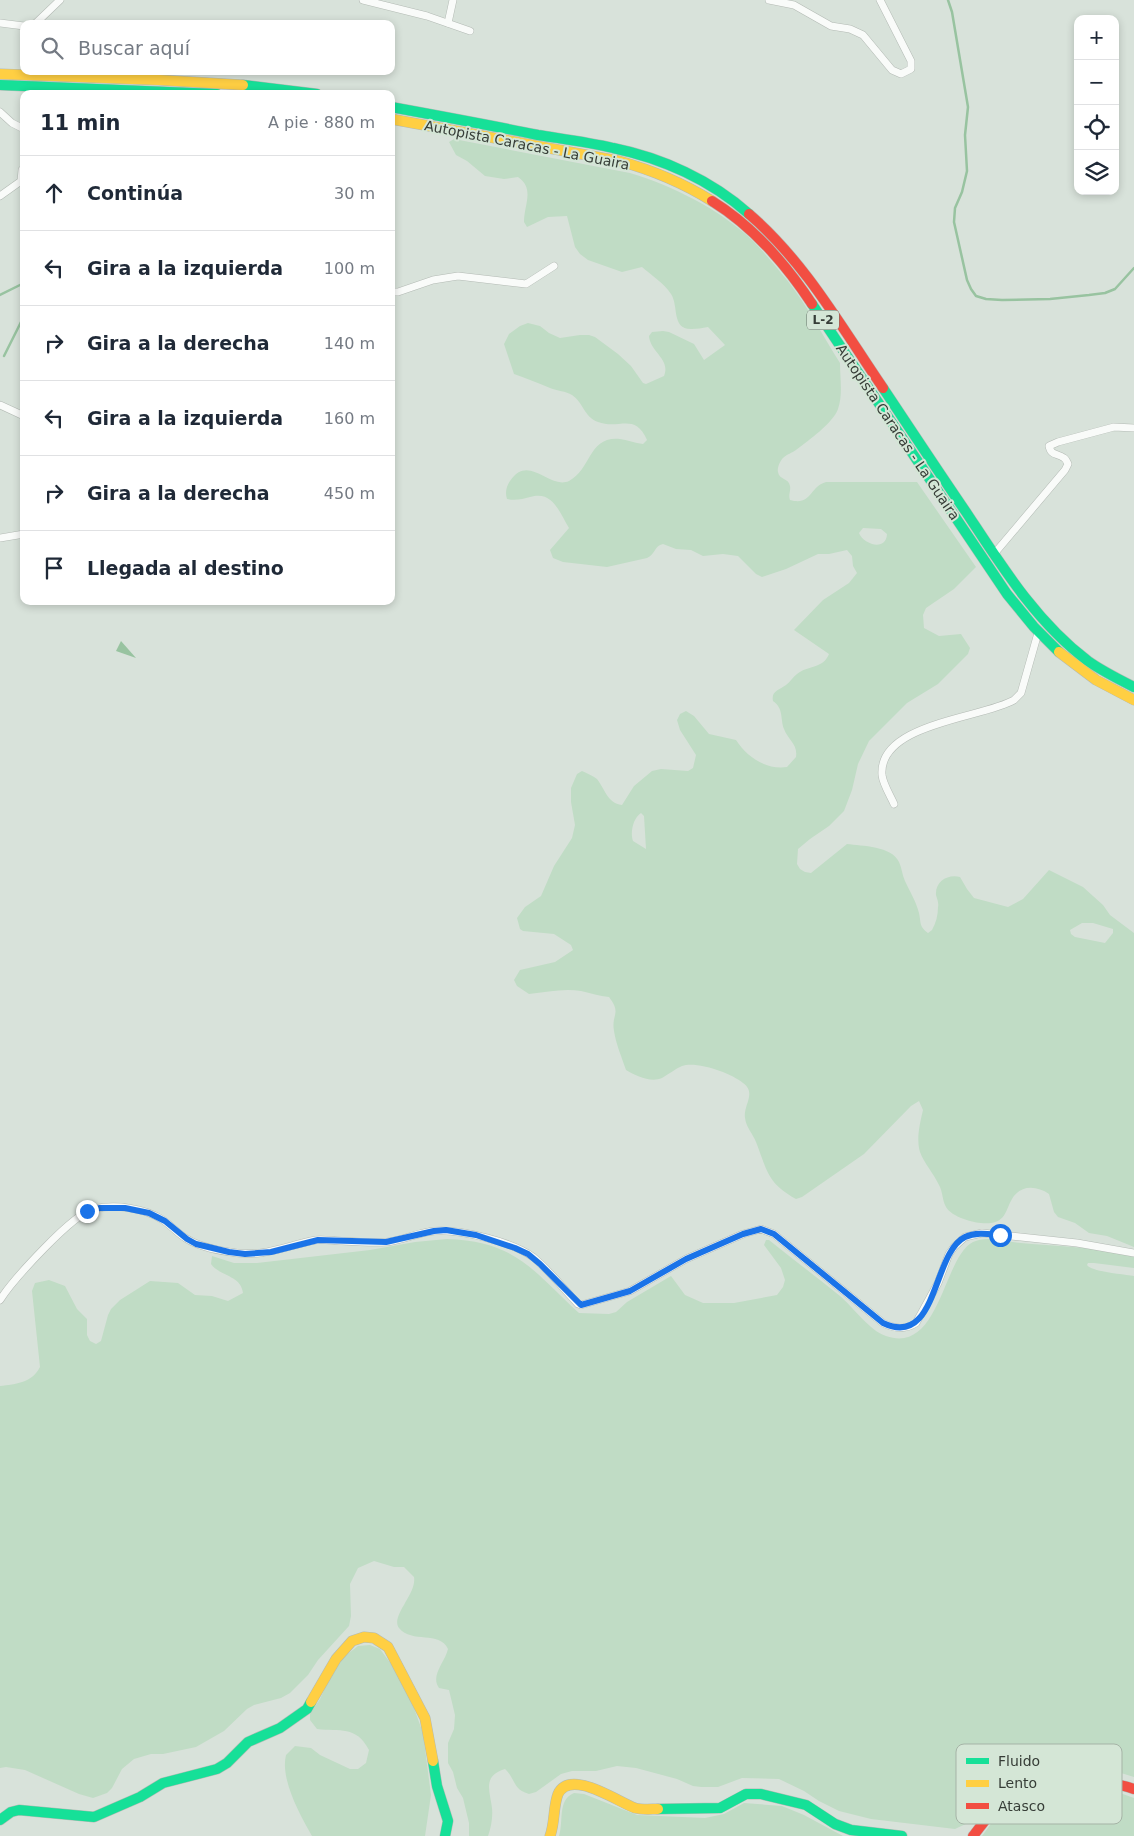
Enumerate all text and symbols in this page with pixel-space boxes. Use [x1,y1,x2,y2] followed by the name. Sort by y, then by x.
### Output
[1074,15,1119,195] map controls
[1074,15,1119,60] button: +
[20,20,395,75] search box
[38,34,66,62] icon: search
[78,37,190,59] text: Buscar aquí
[1074,60,1119,105] button: −
[1074,105,1119,150] button: locate
[40,111,121,135] text: 11 min
[268,113,375,132] text: A pie · 880 m
[423,117,631,173] street label: Autopista Caracas - La Guaira
[1074,150,1119,195] button: layers
[40,179,68,207] icon: ahead
[87,182,183,204] text: Continúa
[334,184,375,203] text: 30 m
[40,254,68,282] icon: left
[87,257,283,279] text: Gira a la izquierda
[324,259,375,278] text: 100 m
[807,310,839,330] road number: L-2
[40,329,68,357] icon: right
[87,332,270,354] text: Gira a la derecha
[324,334,375,353] text: 140 m
[833,341,963,523] street label: Autopista Caracas - La Guaira
[40,404,68,432] icon: left
[87,407,283,429] text: Gira a la izquierda
[324,409,375,428] text: 160 m
[40,479,68,507] icon: right
[87,482,270,504] text: Gira a la derecha
[324,484,375,503] text: 450 m
[40,554,68,582] icon: arrive
[87,557,284,579] text: Llegada al destino
[76,1200,99,1223] route end
[989,1224,1012,1247] route start
[956,1744,1122,1824] legend
[998,1753,1040,1769] text: Fluido
[998,1775,1037,1791] text: Lento
[998,1798,1045,1814] text: Atasco

